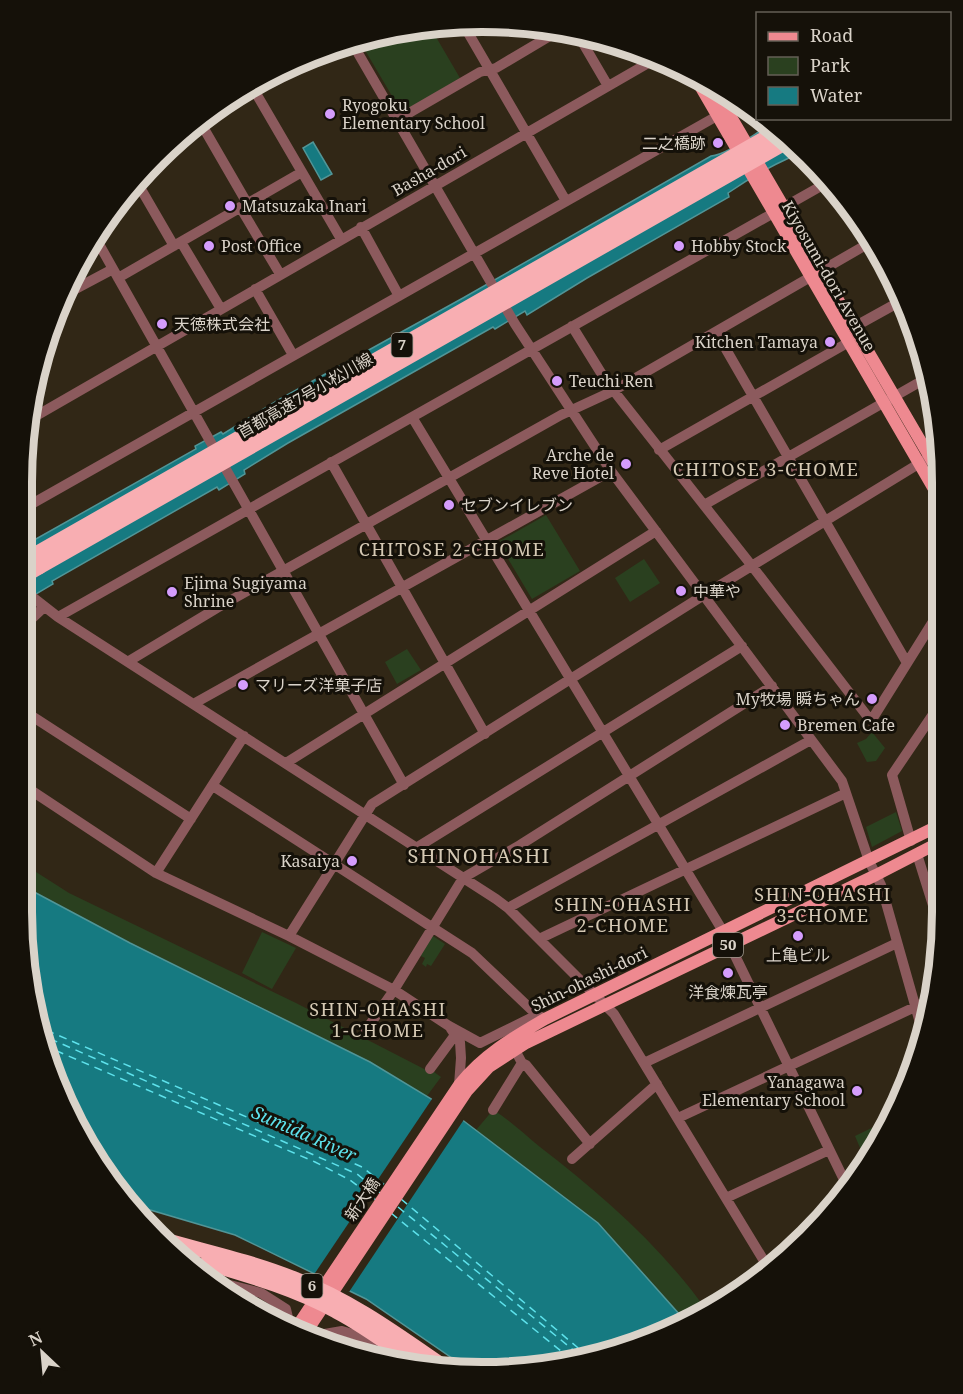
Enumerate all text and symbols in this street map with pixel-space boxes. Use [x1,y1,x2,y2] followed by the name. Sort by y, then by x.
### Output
[756,12,951,120] legend
[810,23,853,47] text: Road
[810,53,850,77] text: Park
[810,83,863,107] text: Water
[342,94,485,134] place label: Ryogoku Elementary School
[323,107,337,121] marker: Ryogoku Elementary School
[642,132,706,154] place label: 二之橋跡
[711,136,725,150] marker: 二之橋跡
[388,141,470,201] street label: Basha-dori
[242,195,367,217] place label: Matsuzaka Inari
[777,197,881,355] street label: Kiyosumi-dori Avenue
[223,199,237,213] marker: Matsuzaka Inari
[221,235,301,257] place label: Post Office
[691,235,787,257] place label: Hobby Stock
[202,239,216,253] marker: Post Office
[672,239,686,253] marker: Hobby Stock
[174,313,270,335] place label: 天徳株式会社
[155,317,169,331] marker: 天徳株式会社
[695,331,818,353] place label: Kitchen Tamaya
[392,333,412,357] road number: 7
[823,335,837,349] marker: Kitchen Tamaya
[233,347,377,443] street label: 首都高速7号小松川線
[569,370,653,392] place label: Teuchi Ren
[550,374,564,388] marker: Teuchi Ren
[532,444,614,484] place label: Arche de Reve Hotel
[619,457,633,471] marker: Arche de Reve Hotel
[673,457,859,481] district label: CHITOSE 3-CHOME
[461,494,573,516] place label: セブンイレブン
[442,498,456,512] marker: セブンイレブン
[359,537,545,561] district label: CHITOSE 2-CHOME
[184,572,307,612] place label: Ejima Sugiyama Shrine
[693,580,741,602] place label: 中華や
[674,584,688,598] marker: 中華や
[165,585,179,599] marker: Ejima Sugiyama Shrine
[255,674,382,696] place label: マリーズ洋菓子店
[236,678,250,692] marker: マリーズ洋菓子店
[736,688,860,710] place label: My牧場 瞬ちゃん
[865,692,879,706] marker: My牧場 瞬ちゃん
[797,714,895,736] place label: Bremen Cafe
[778,718,792,732] marker: Bremen Cafe
[407,842,551,869] district label: SHINOHASHI
[280,850,340,872] place label: Kasaiya
[345,854,359,868] marker: Kasaiya
[754,882,892,927] district label: SHIN-OHASHI 3-CHOME
[554,892,692,937] district label: SHIN-OHASHI 2-CHOME
[791,929,805,943] marker: 上亀ビル
[713,933,743,957] road number: 50
[527,941,651,1017] street label: Shin-ohashi-dori
[766,944,830,966] place label: 上亀ビル
[721,966,735,980] marker: 洋食煉瓦亭
[688,981,768,1003] place label: 洋食煉瓦亭
[309,997,447,1042] district label: SHIN-OHASHI 1-CHOME
[702,1071,845,1111] place label: Yanagawa Elementary School
[850,1084,864,1098] marker: Yanagawa Elementary School
[248,1099,361,1167] water label: Sumida River
[339,1173,385,1225] street label: 新大橋
[302,1274,322,1298] road number: 6
[12,1322,72,1382] north arrow
[25,1326,46,1351] text: N

